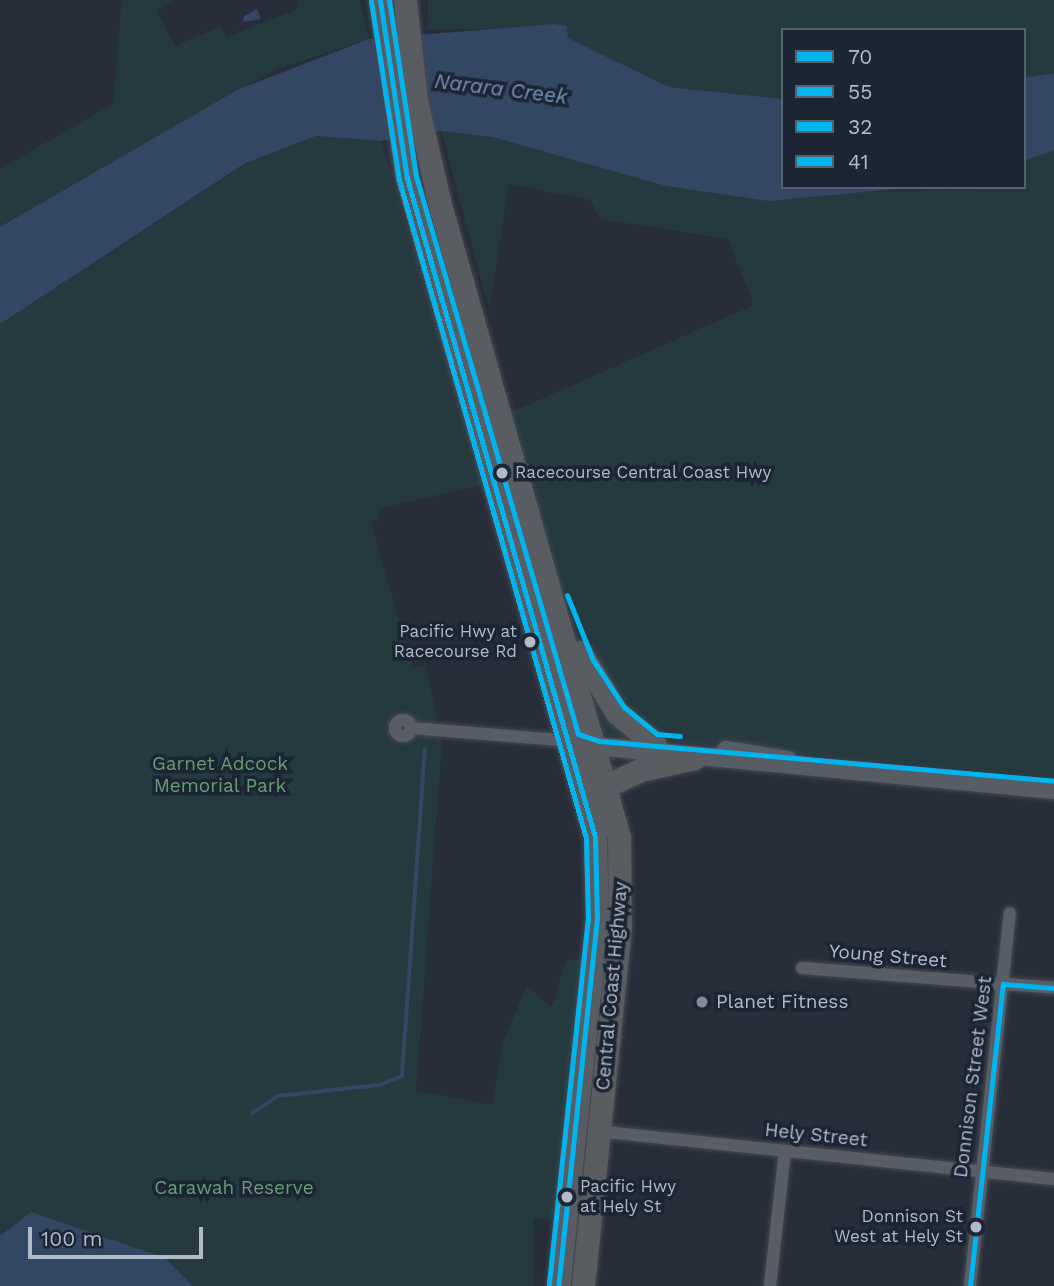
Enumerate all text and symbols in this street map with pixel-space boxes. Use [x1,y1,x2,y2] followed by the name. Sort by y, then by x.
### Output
[781,28,1026,189] legend
[848,44,872,69] text: 70
[433,68,569,110] water label: Narara Creek
[848,79,872,104] text: 55
[848,114,873,139] text: 32
[848,149,869,174] text: 41
[515,463,772,483] place label: Racecourse Central Coast Hwy
[495,466,509,480] marker: Racecourse Central Coast Hwy
[394,622,517,662] place label: Pacific Hwy at Racecourse Rd
[523,635,537,649] marker: Pacific Hwy at Racecourse Rd
[152,753,288,797] park label: Garnet Adcock Memorial Park
[591,880,633,1092] street label: Central Coast Highway
[828,939,948,973] street label: Young Street
[949,975,997,1179] street label: Donnison Street West
[716,991,848,1013] place label: Planet Fitness
[694,994,710,1010] marker: Planet Fitness
[763,1118,869,1152] street label: Hely Street
[154,1177,314,1199] park label: Carawah Reserve
[580,1177,676,1217] place label: Pacific Hwy at Hely St
[560,1190,574,1204] marker: Pacific Hwy at Hely St
[834,1207,963,1247] place label: Donnison St West at Hely St
[32,1212,206,1256] scale bar
[969,1220,983,1234] marker: Donnison St West at Hely St
[41,1226,103,1251] text: 100 m

